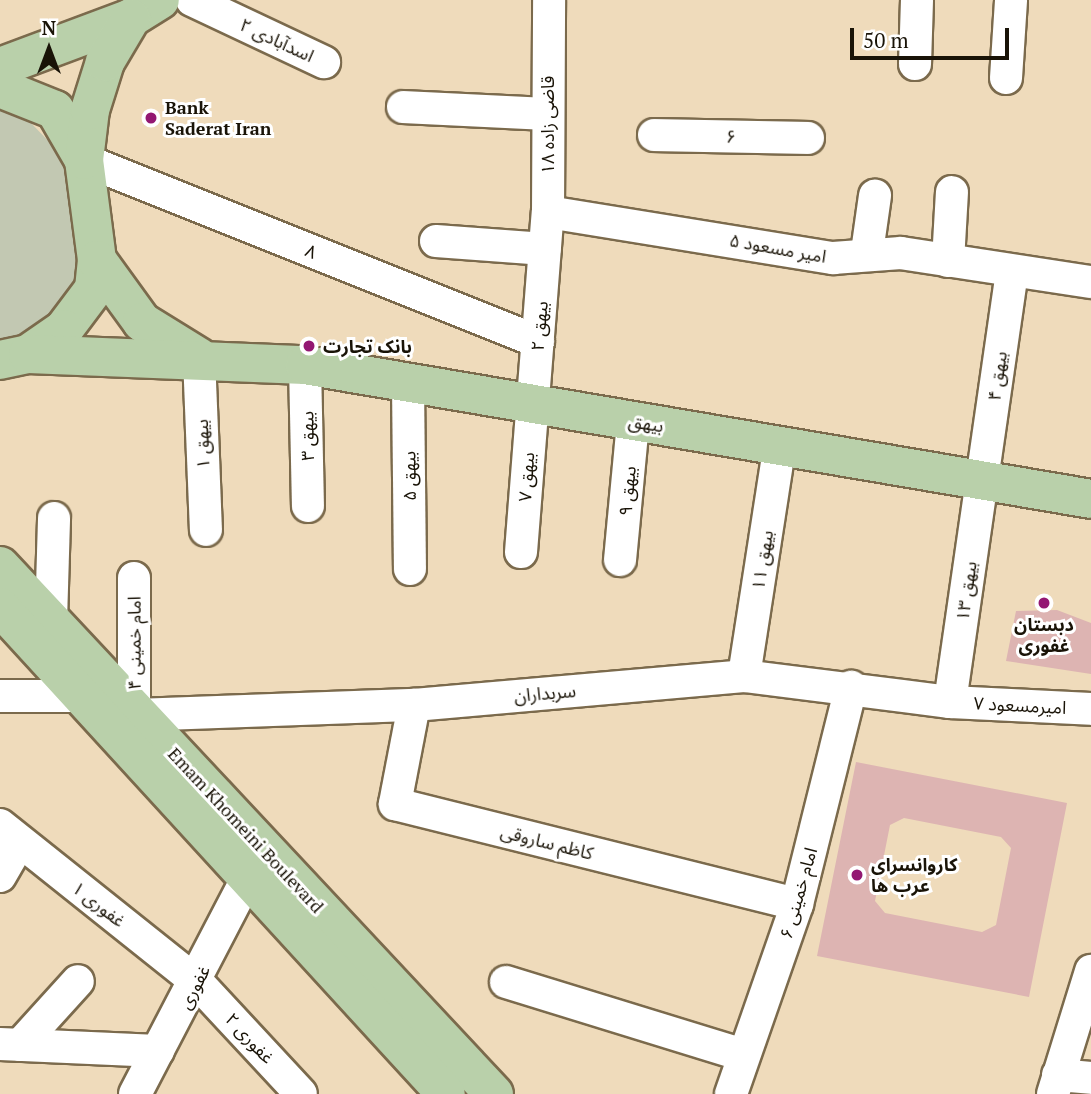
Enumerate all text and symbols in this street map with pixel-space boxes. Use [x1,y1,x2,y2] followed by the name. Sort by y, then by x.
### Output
[237,13,317,67] street label: اسدآبادی ۲
[14,14,84,84] north arrow
[853,14,1012,58] scale bar
[42,15,56,40] text: N
[863,26,909,54] text: 50 m
[536,76,558,174] street label: قاضی زاده ۱۸
[165,97,271,140] place label: Bank Saderat Iran
[143,110,159,126] marker: Bank Saderat Iran
[726,125,736,147] street label: ۶
[728,229,828,267] street label: امیر مسعود ۵
[302,239,320,263] street label: ۸
[526,300,552,352] street label: بیهق ۲
[323,335,412,357] place label: بانک تجارت
[301,338,317,354] marker: بانک تجارت
[983,350,1011,402] street label: بیهق ۴
[627,410,665,436] street label: بیهق
[296,411,318,461] street label: بیهق ۳
[190,419,214,469] street label: بیهق ۱
[398,451,420,501] street label: بیهق ۵
[513,451,539,503] street label: بیهق ۷
[614,465,640,517] street label: بیهق ۹
[747,529,777,591] street label: بیهق ۱۱
[951,560,981,622] street label: بیهق ۱۳
[1036,595,1052,611] marker: دبستان غفوری
[123,596,145,690] street label: امام خمینی ۴
[1014,614,1074,656] place label: دبستان غفوری
[513,680,577,706] street label: سربداران
[973,692,1067,718] street label: امیرمسعود ۷
[164,743,328,917] street label: Emam Khomeini Boulevard
[498,820,596,864] street label: کاظم ساروقی
[775,845,821,941] street label: امام خمینی ۶
[871,854,958,896] place label: کاروانسرای عرب ها
[849,867,865,883] marker: کاروانسرای عرب ها
[68,877,130,931] street label: غفوری ۱
[173,961,215,1013] street label: غفوری
[221,1008,279,1068] street label: غفوری ۲

